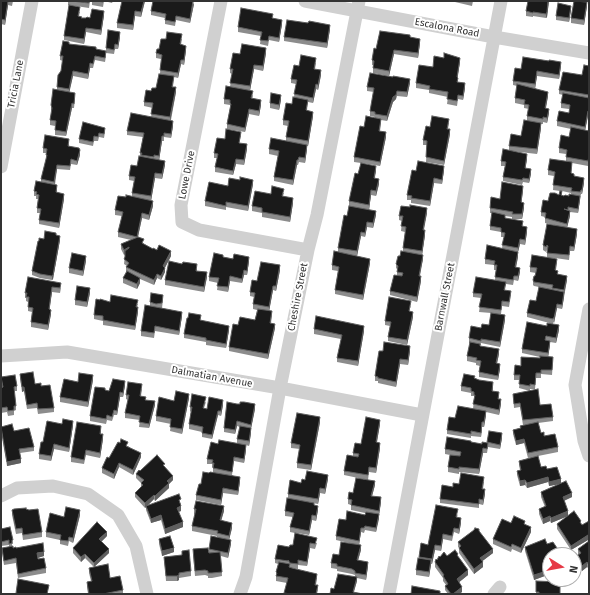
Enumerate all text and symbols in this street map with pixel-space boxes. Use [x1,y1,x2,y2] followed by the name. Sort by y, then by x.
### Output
[414,16,480,40] street label: Escalona Road
[5,59,27,109] street label: Tricia Lane
[176,150,198,200] street label: Lowe Drive
[286,262,310,332] street label: Cheshire Street
[433,262,457,332] street label: Barnwall Street
[170,364,254,390] street label: Dalmatian Avenue
[542,547,582,587] north arrow
[566,564,580,574] text: N

